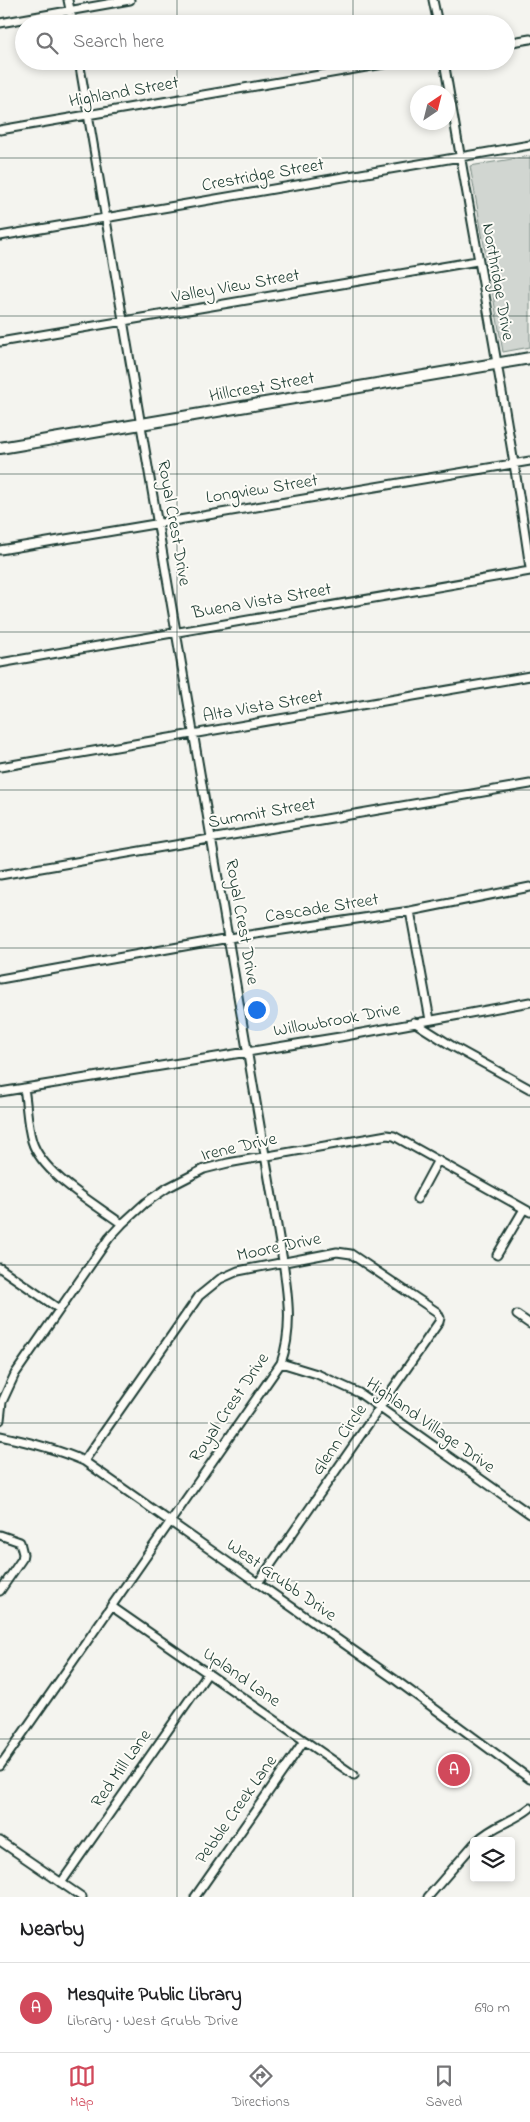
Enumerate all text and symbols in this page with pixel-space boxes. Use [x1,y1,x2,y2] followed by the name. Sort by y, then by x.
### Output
[15,15,515,70] search box
[33,29,61,57] icon: search
[73,29,164,56] text: Search here
[67,71,181,116] street label: Highland Street
[410,85,455,130] north arrow
[200,152,326,201] street label: Crestridge Street
[473,221,520,344] street label: Northridge Drive
[169,263,302,311] street label: Valley View Street
[207,366,317,410] street label: Hillcrest Street
[149,458,197,589] street label: Royal Crest Drive
[204,468,320,513] street label: Longview Street
[189,577,334,627] street label: Buena Vista Street
[201,684,325,730] street label: Alta Vista Street
[206,792,318,836] street label: Summit Street
[217,857,265,988] street label: Royal Crest Drive
[263,887,381,931] street label: Cascade Street
[244,997,270,1023] your location
[272,997,403,1045] street label: Willowbrook Drive
[199,1126,280,1169] street label: Irene Drive
[235,1226,324,1270] street label: Moore Drive
[184,1347,277,1468] street label: Royal Crest Drive
[360,1372,501,1482] street label: Highland Village Drive
[306,1398,375,1481] street label: Glenn Circle
[221,1533,342,1629] street label: West Grubb Drive
[197,1641,286,1715] street label: Upland Lane
[85,1724,159,1814] street label: Red Mill Lane
[190,1749,285,1870] street label: Pebble Creek Lane
[438,1751,470,1789] pin: A
[470,1837,515,1882] map controls
[470,1837,515,1882] button: layers
[20,1915,84,1945] text: Nearby
[67,1982,242,2009] text: Mesquite Public Library
[31,1996,41,2020] text: A
[475,1996,510,2020] text: 690 m
[67,2009,238,2033] text: Library · West Grubb Drive
[68,2062,96,2113] tab: Map
[232,2062,290,2113] tab: Directions
[426,2062,462,2113] tab: Saved

